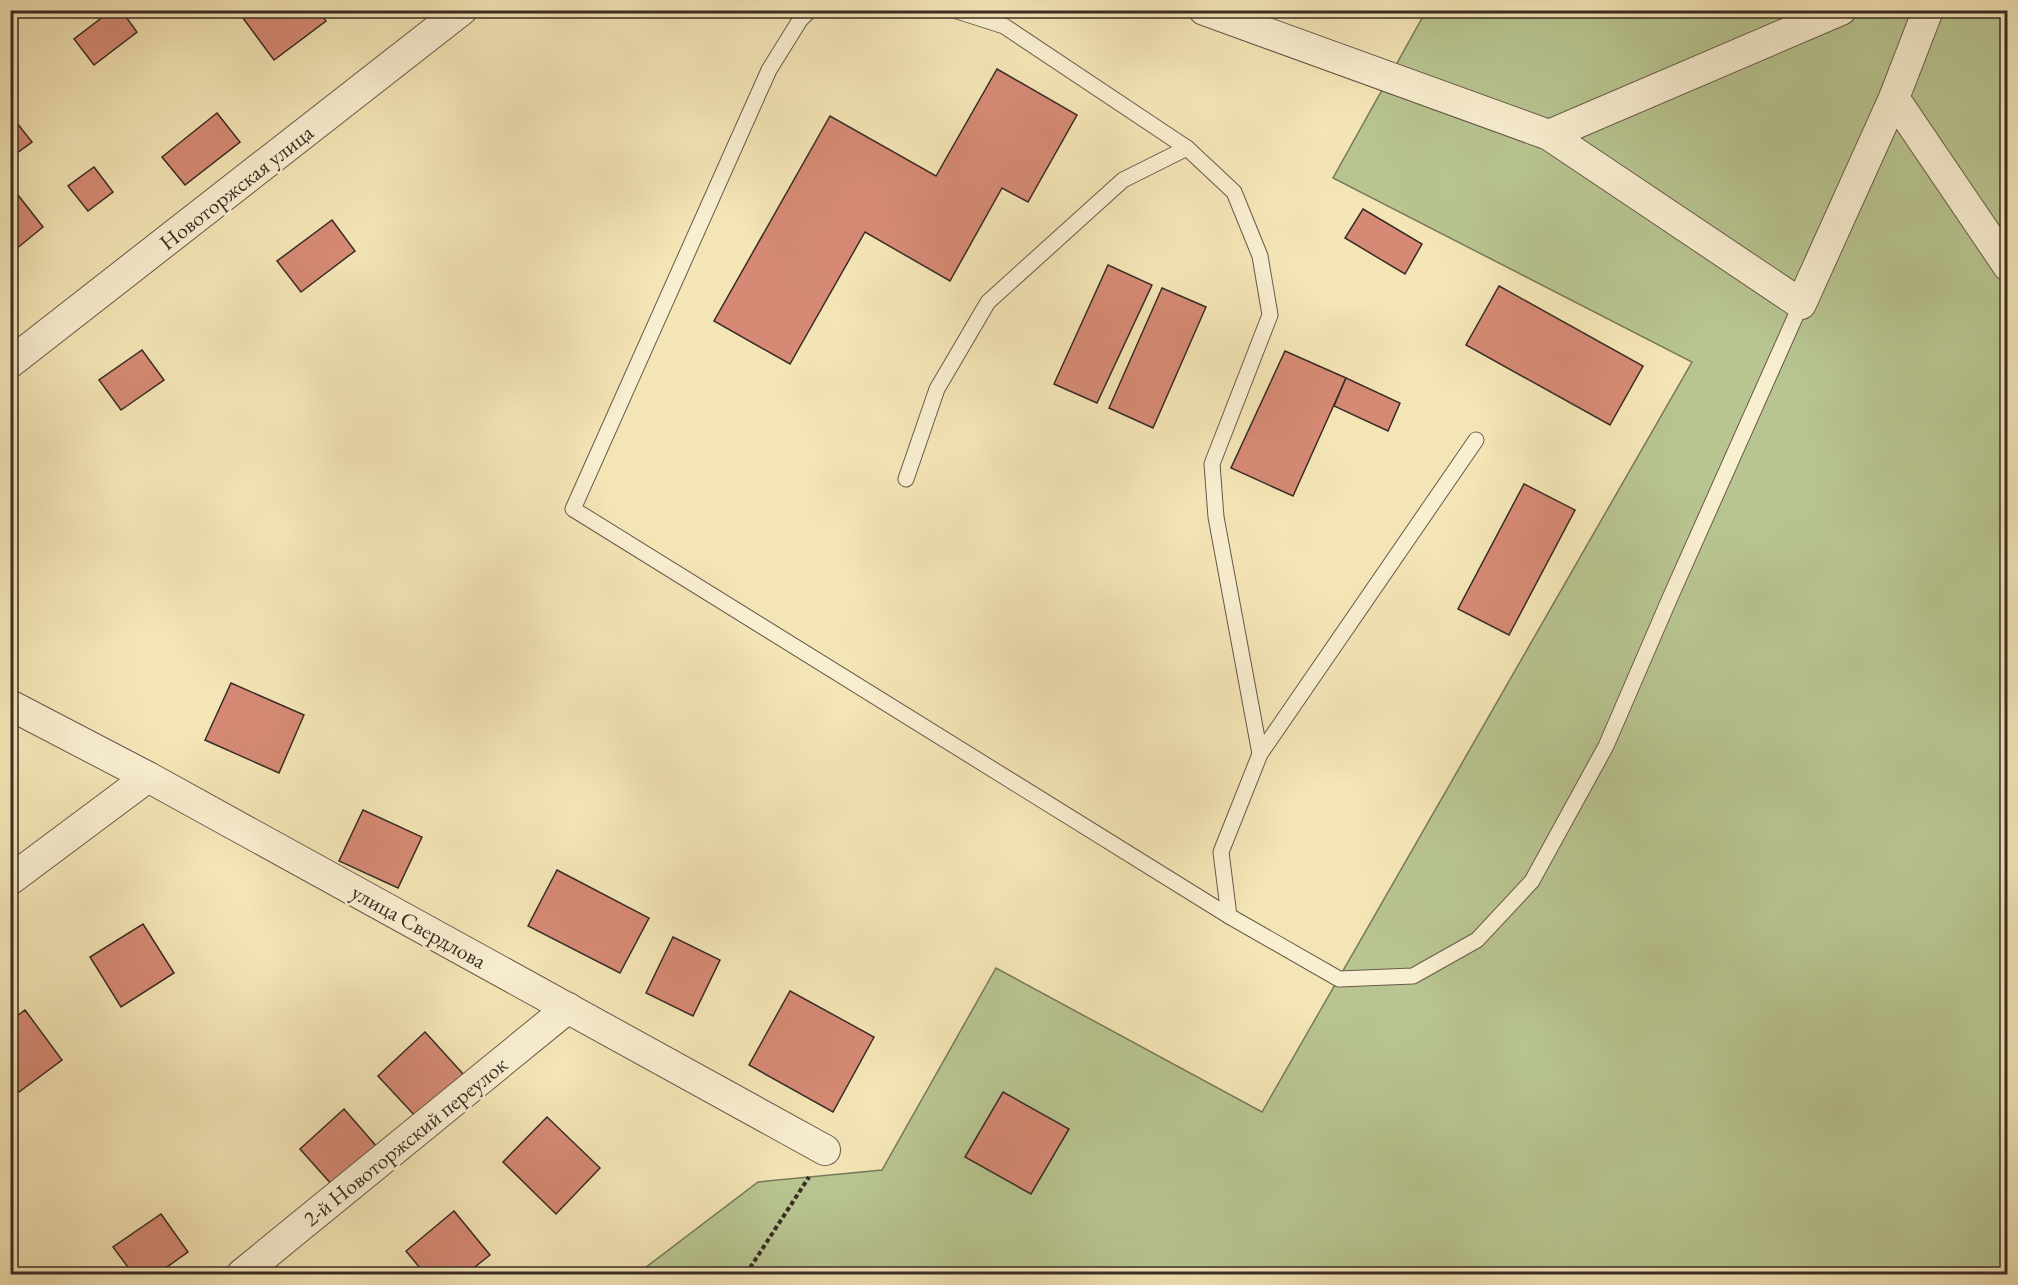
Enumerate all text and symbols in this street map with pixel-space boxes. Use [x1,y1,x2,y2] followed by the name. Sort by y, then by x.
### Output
[153,118,319,257] street label: Новоторжская улица
[346,877,491,976] street label: улица Свердлова
[297,1050,514,1233] street label: 2-й Новоторжский переулок

